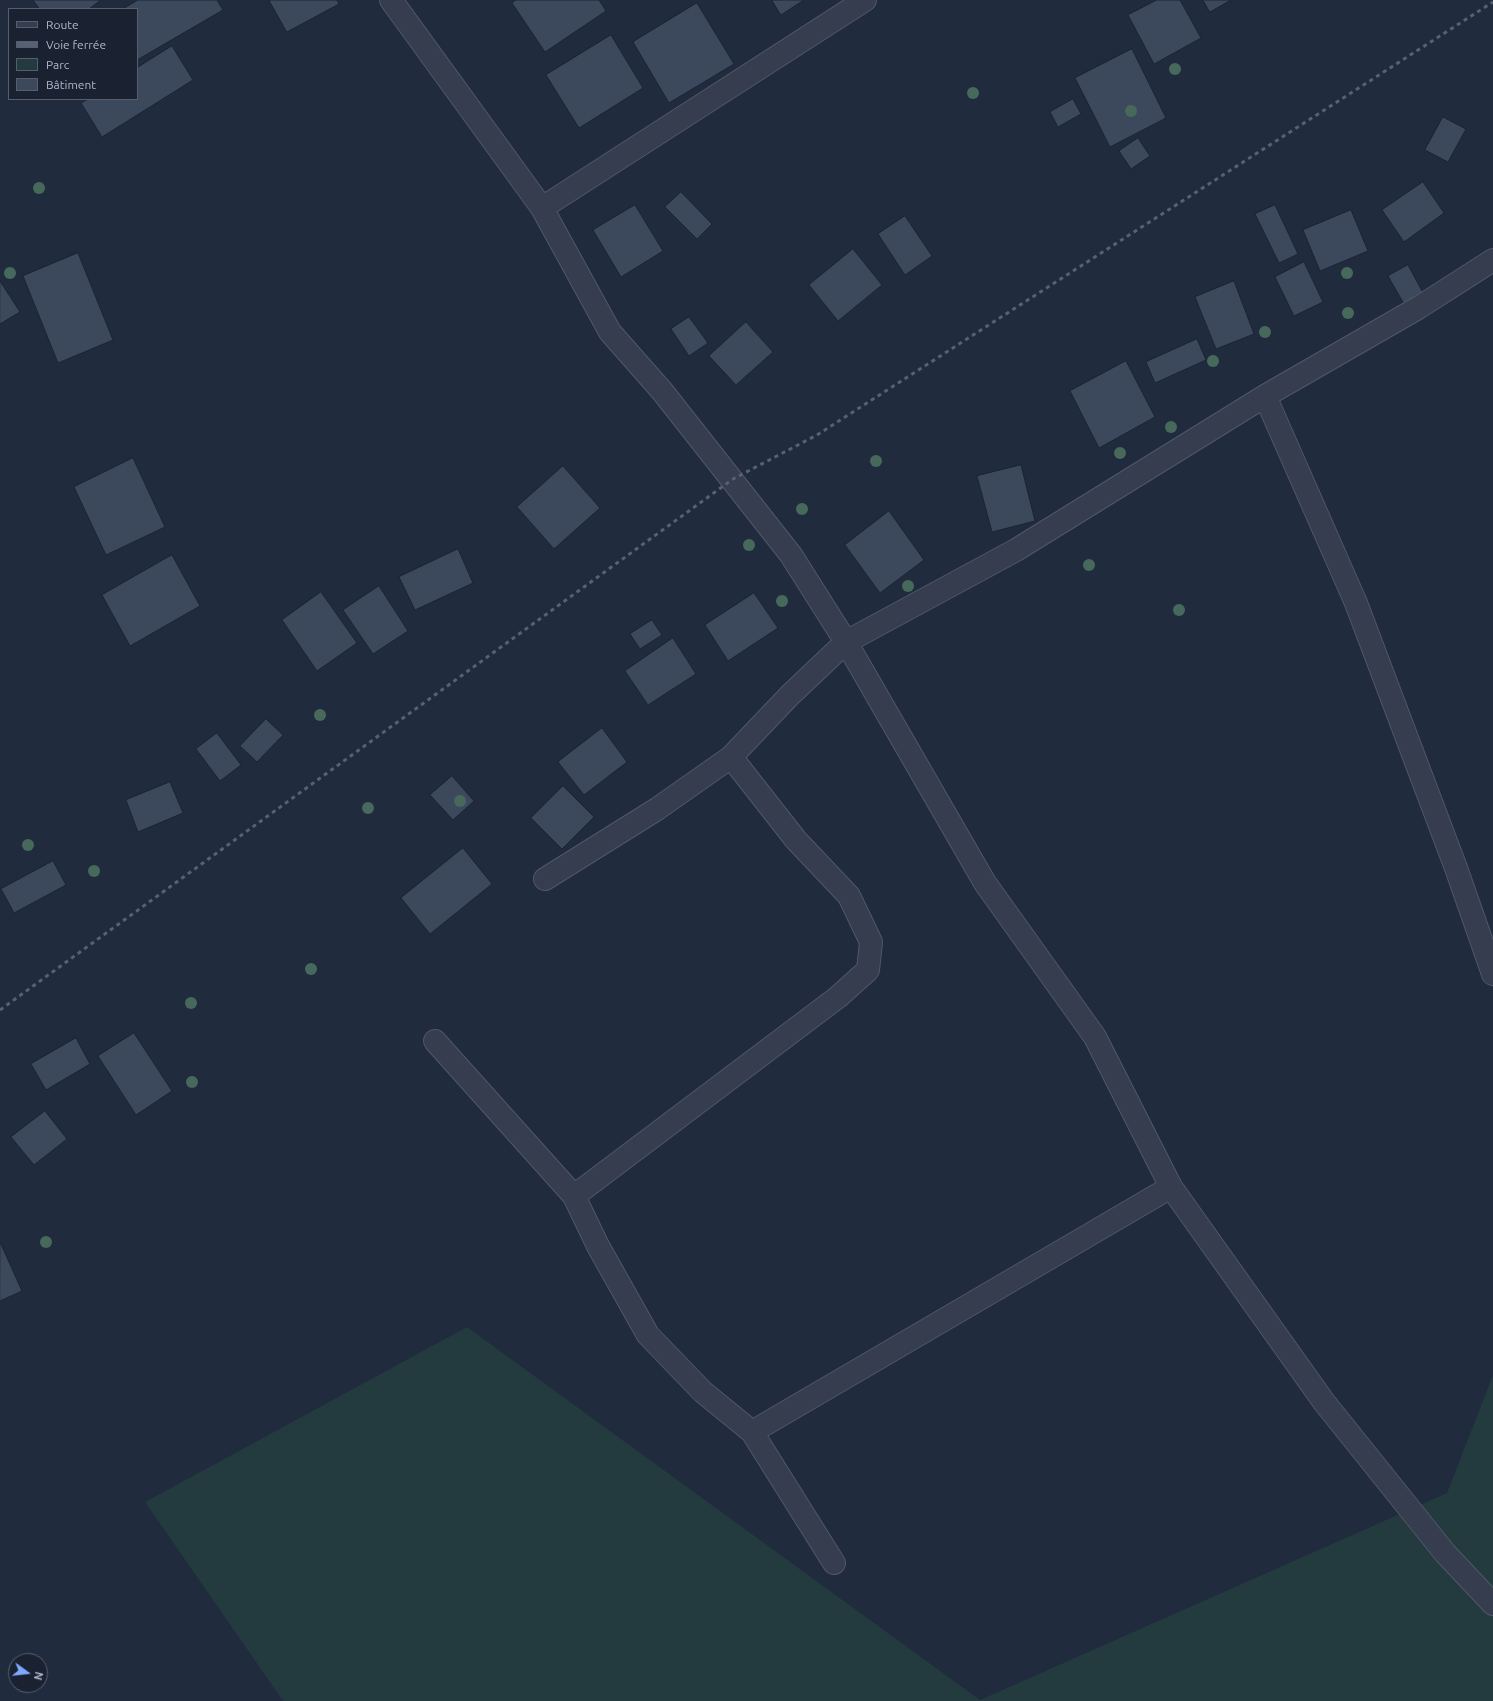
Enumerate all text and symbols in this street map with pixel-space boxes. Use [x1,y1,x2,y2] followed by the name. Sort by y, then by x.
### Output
[8,8,138,100] legend
[46,18,79,31] text: Route
[46,38,106,51] text: Voie ferrée
[46,58,69,71] text: Parc
[46,78,96,91] text: Bâtiment
[8,1653,48,1693] north arrow
[32,1670,45,1681] text: N

